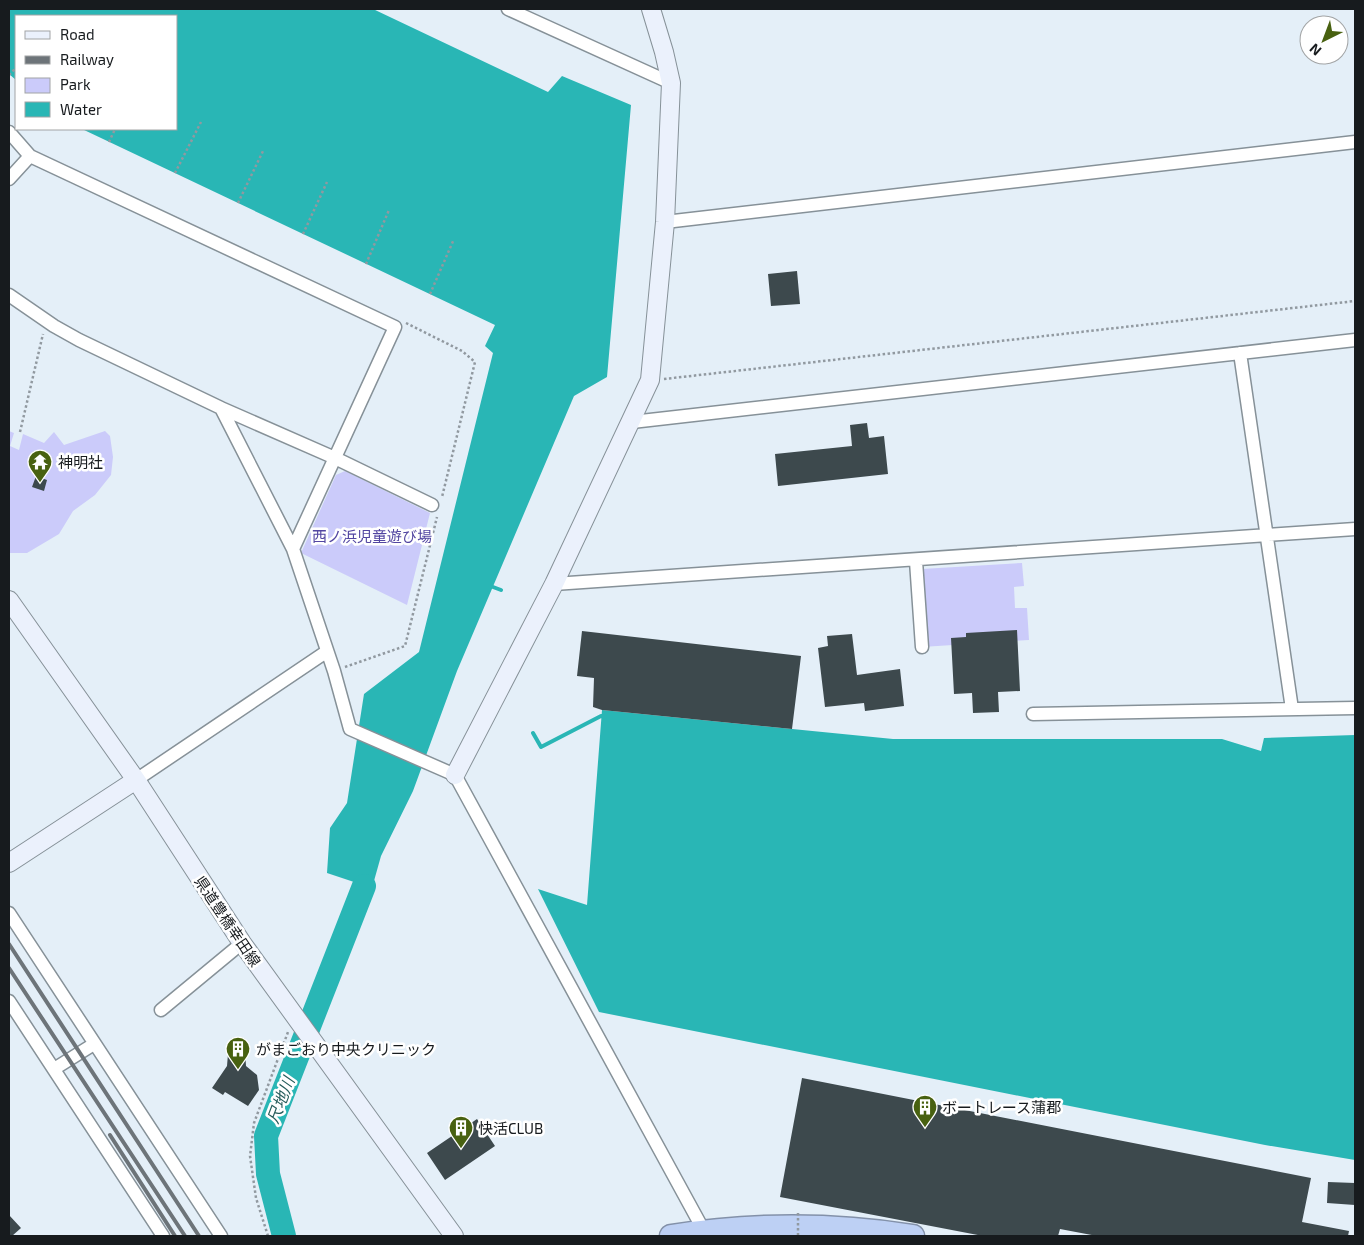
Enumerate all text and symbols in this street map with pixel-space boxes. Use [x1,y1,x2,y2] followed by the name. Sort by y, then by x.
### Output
[15,15,178,130] legend
[1299,15,1349,65] north arrow
[60,25,95,43] text: Road
[1306,40,1324,60] text: N
[60,50,114,68] text: Railway
[60,75,91,93] text: Park
[60,100,102,118] text: Water
[27,449,53,483] temple icon: 神明社
[58,453,103,471] place label: 神明社
[312,527,432,545] park label: 西ノ浜児童遊び場
[191,872,265,970] street label: 県道豊橋幸田線
[225,1036,251,1070] building icon: がまごおり中央クリニック
[256,1040,436,1058] place label: がまごおり中央クリニック
[263,1072,298,1126] water label: 尺地川
[912,1094,938,1128] building icon: ボートレース蒲郡
[942,1098,1061,1116] place label: ボートレース蒲郡
[448,1115,474,1149] building icon: 快活CLUB
[478,1119,543,1137] place label: 快活CLUB

